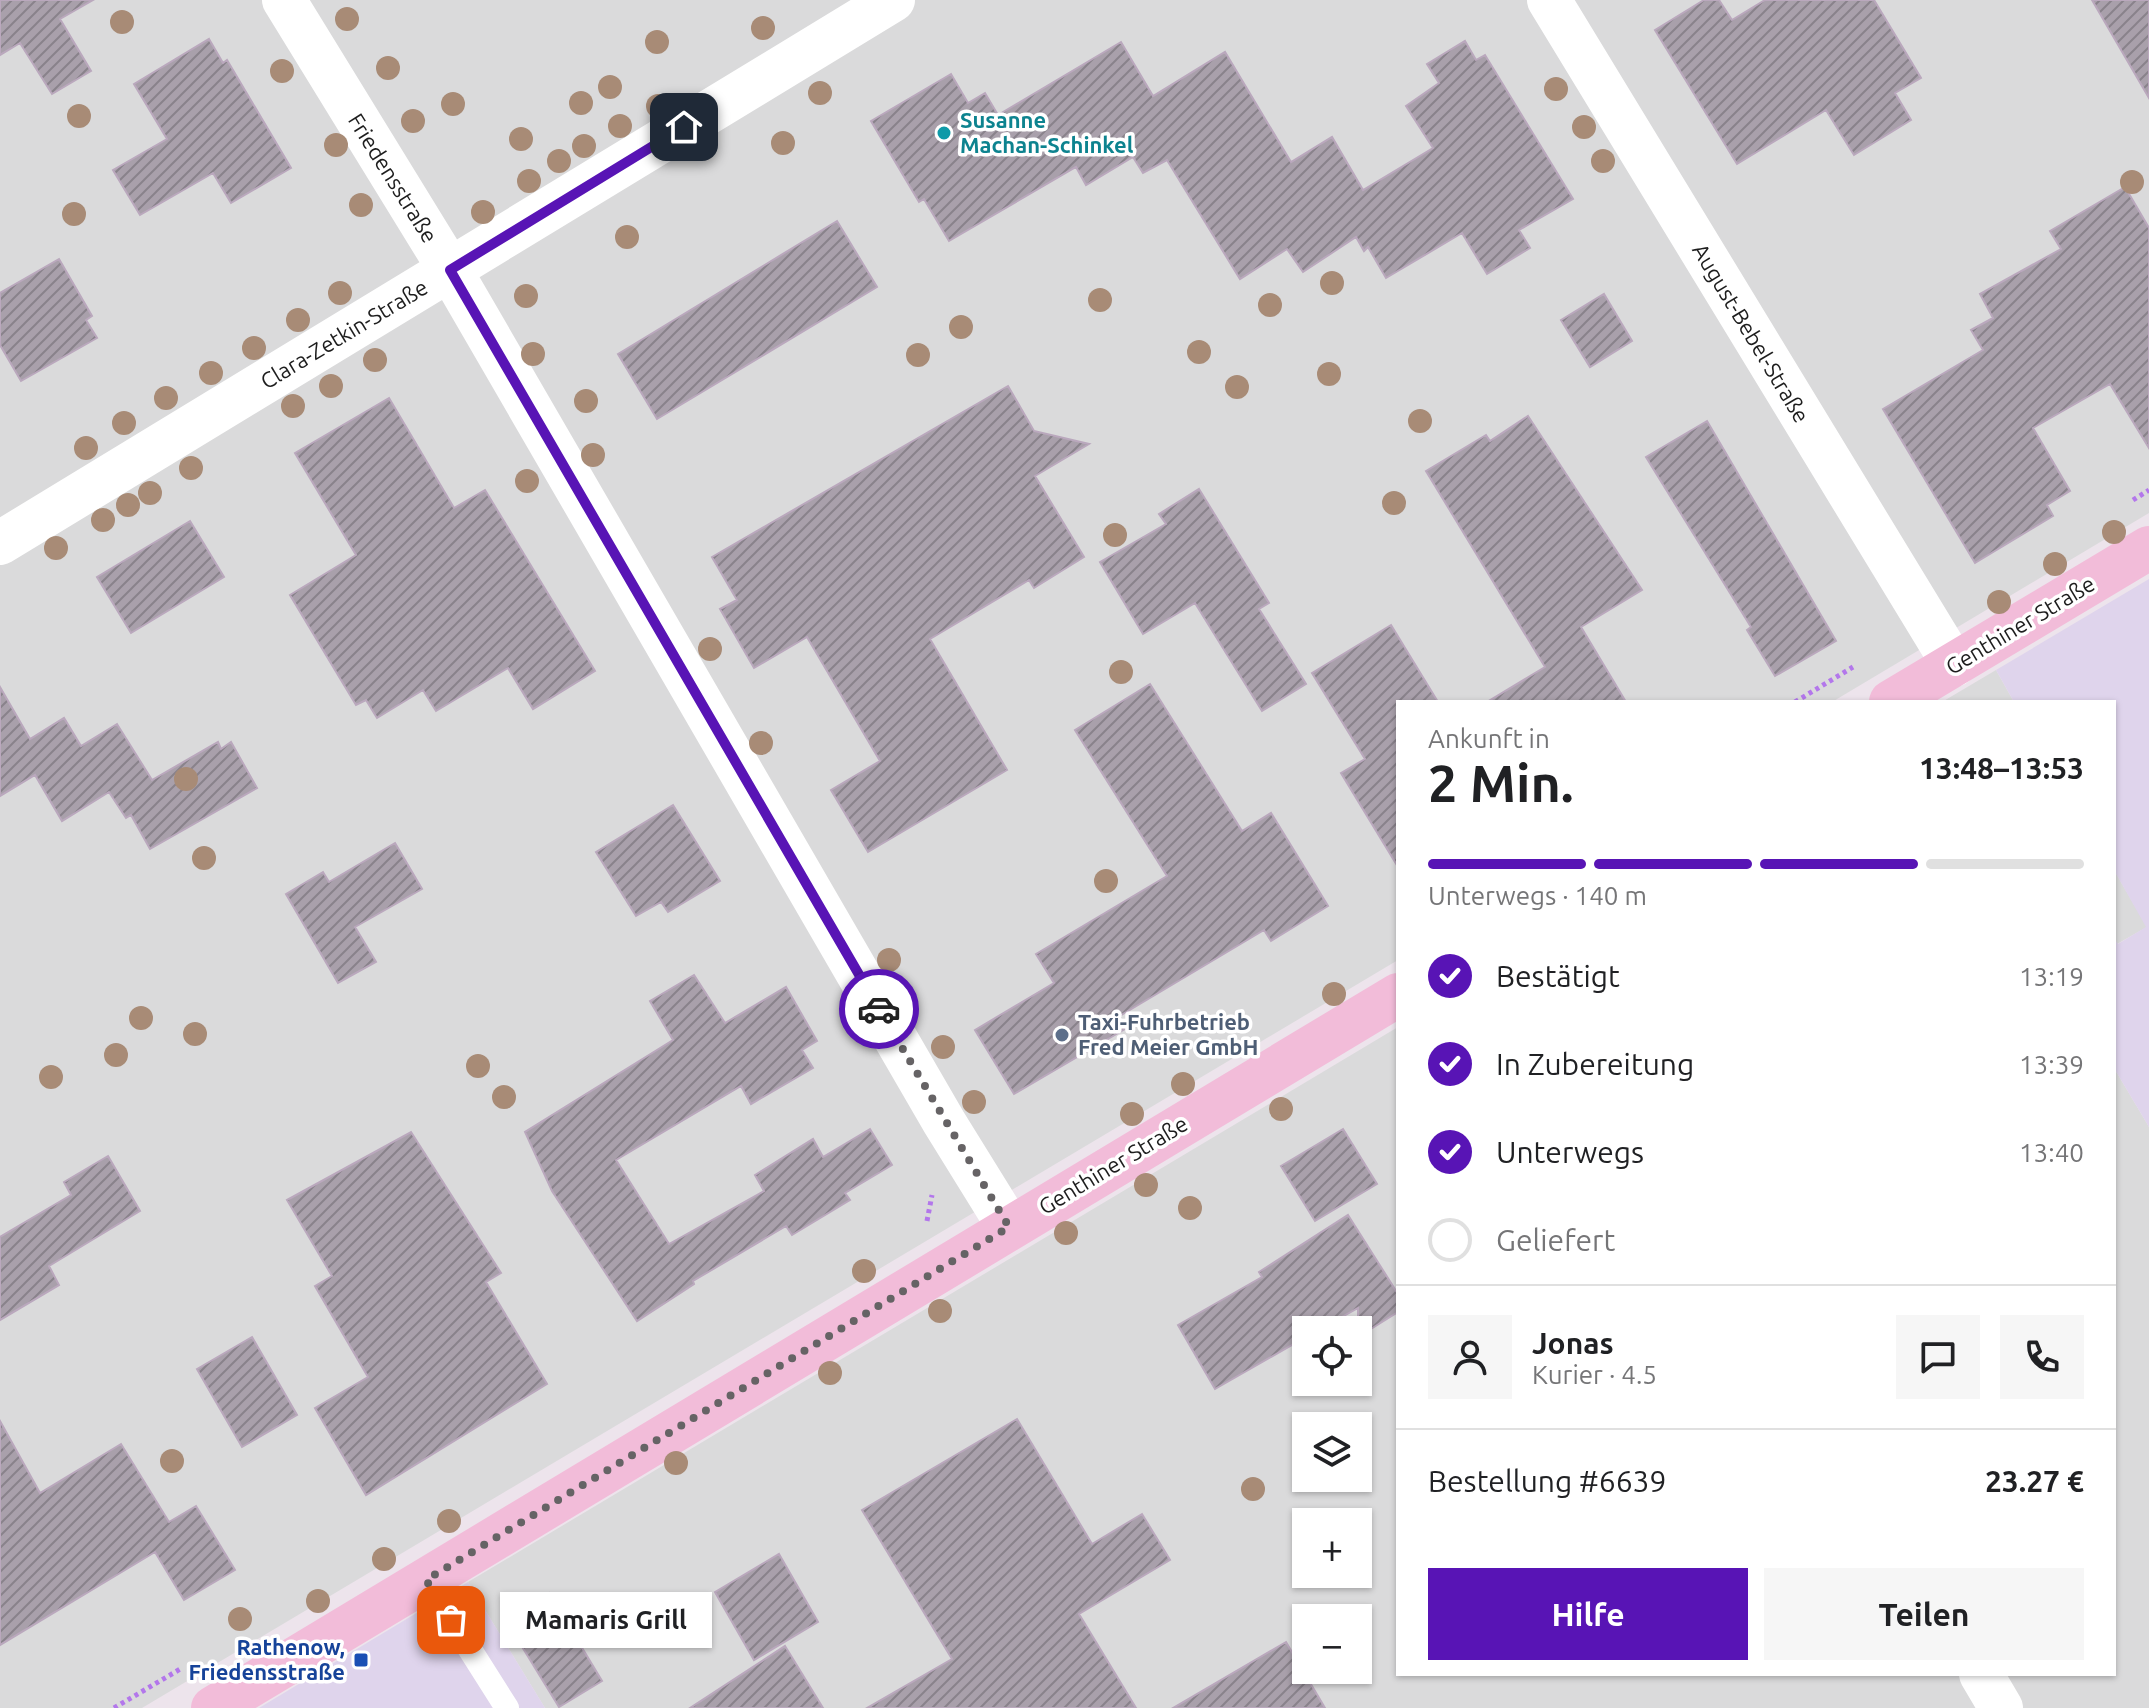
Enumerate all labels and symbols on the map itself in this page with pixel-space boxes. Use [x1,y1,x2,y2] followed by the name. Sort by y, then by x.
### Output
[650,93,718,161] pin
[960,107,1134,157] place label: Susanne Machan-Schinkel
[344,109,443,247] street label: Friedensstraße
[935,124,953,142] marker: Susanne Machan-Schinkel
[1688,239,1815,427] street label: August-Bebel-Straße
[256,274,432,393] street label: Clara-Zetkin-Straße
[1941,570,2099,679] street label: Genthiner Straße
[839,969,919,1049] courier
[1078,1009,1259,1059] place label: Taxi-Fuhrbetrieb Fred Meier GmbH
[1053,1026,1071,1044] marker: Taxi-Fuhrbetrieb Fred Meier GmbH
[1034,1110,1192,1219] street label: Genthiner Straße
[417,1586,485,1654] pin
[499,1592,711,1648] callout: Mamaris Grill
[189,1634,345,1684] place label: Rathenow, Friedensstraße
[352,1651,370,1669] marker: Rathenow, Friedensstraße

